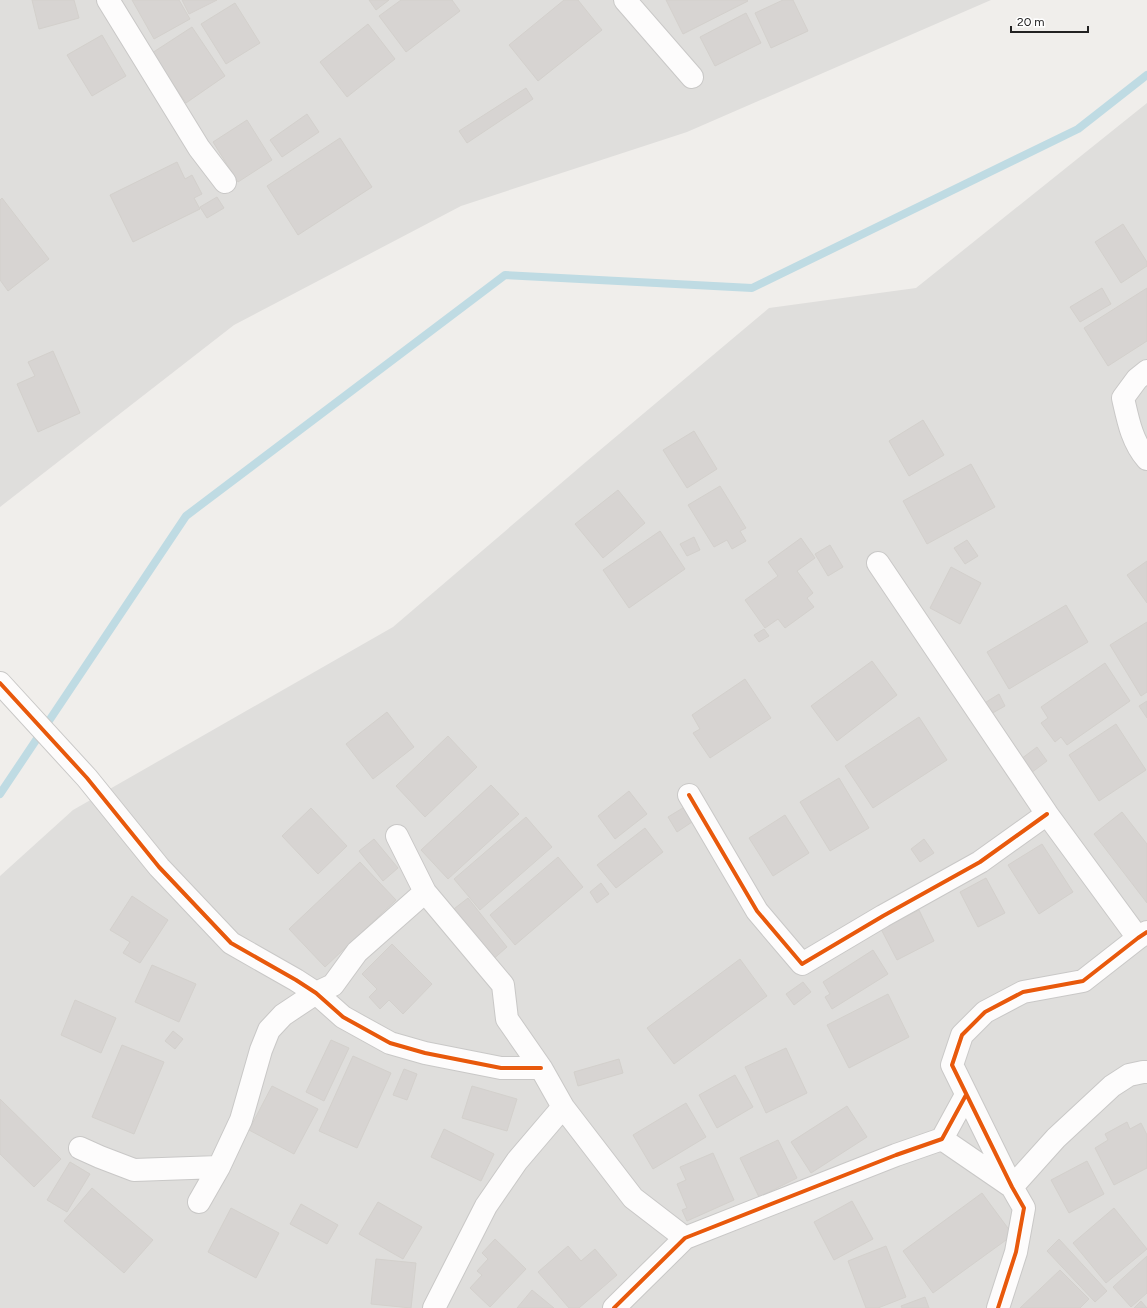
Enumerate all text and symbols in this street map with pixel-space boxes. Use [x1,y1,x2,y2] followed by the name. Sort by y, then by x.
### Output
[1011,8,1088,34] scale bar
[1017,15,1045,29] text: 20 m

